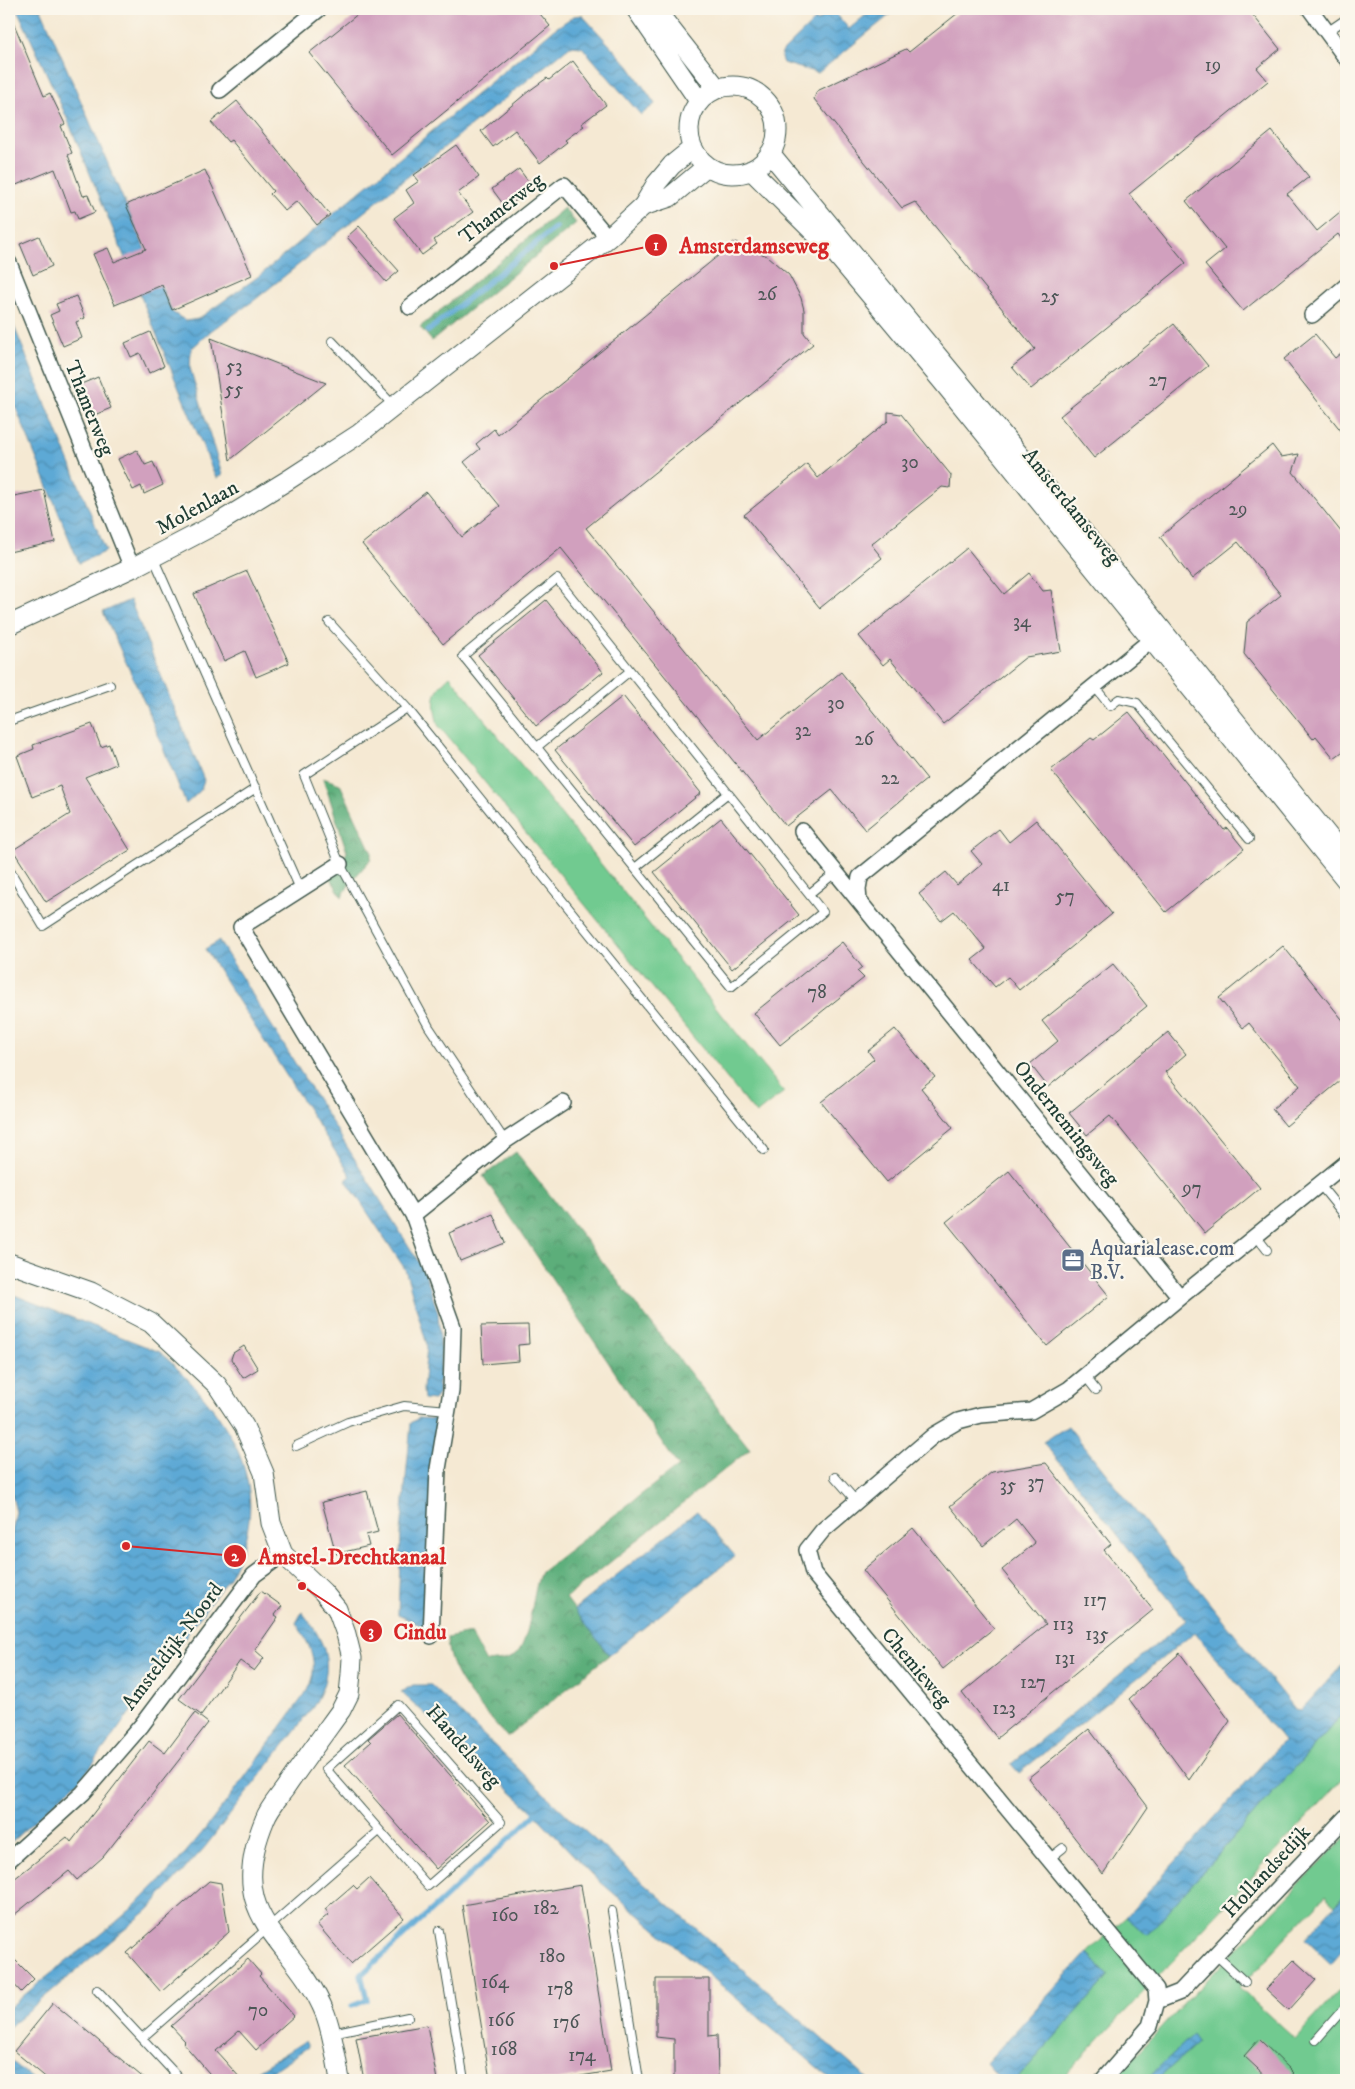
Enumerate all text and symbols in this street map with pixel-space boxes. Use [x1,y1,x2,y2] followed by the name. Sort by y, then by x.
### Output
[1205,54,1221,77] house number: 19
[454,167,550,250] street label: Thamerweg
[644,227,838,264] callout: Amsterdamseweg
[678,233,830,260] text: Amsterdamseweg
[653,236,659,255] text: 1
[757,283,778,306] house number: 26
[1041,285,1060,308] house number: 25
[226,355,242,378] house number: 53
[58,357,120,461] street label: Thamerweg
[1149,369,1167,392] house number: 27
[225,378,244,401] house number: 55
[1016,443,1127,571] street label: Amsterdamseweg
[901,451,919,474] house number: 30
[152,475,243,541] street label: Molenlaan
[1229,498,1247,521] house number: 29
[1013,610,1032,633] house number: 34
[827,692,845,715] house number: 30
[795,719,812,742] house number: 32
[854,728,875,751] house number: 26
[881,767,900,790] house number: 22
[992,874,1010,897] house number: 41
[1055,885,1075,908] house number: 57
[807,981,827,1004] house number: 78
[1008,1056,1125,1192] street label: Ondernemingsweg
[1181,1177,1202,1200] house number: 97
[1090,1236,1235,1286] place label: Aquarialease.com B.V.
[1060,1247,1086,1273] office icon: Aquarialease.com B.V.
[1027,1471,1045,1494] house number: 37
[1000,1474,1017,1497] house number: 35
[223,1538,456,1575] callout: Amstel-Drechtkanaal
[257,1544,447,1571] text: Amstel-Drechtkanaal
[231,1547,239,1566] text: 2
[116,1577,230,1716] street label: Amsteldijk-Noord
[1083,1589,1107,1612] house number: 117
[358,1613,456,1650] callout: Cindu
[1052,1613,1074,1636] house number: 113
[393,1619,447,1646] text: Cindu
[368,1622,374,1641] text: 3
[875,1623,957,1713] street label: Chemieweg
[1085,1623,1109,1646] house number: 135
[1054,1647,1076,1670] house number: 131
[1020,1671,1046,1694] house number: 127
[992,1697,1016,1720] house number: 123
[420,1700,507,1794] street label: Handelsweg
[1217,1819,1317,1923] street label: Hollandsedijk
[533,1897,560,1920] house number: 182
[491,1904,519,1927] house number: 160
[539,1945,565,1968] house number: 180
[481,1971,510,1994] house number: 164
[547,1978,573,2001] house number: 178
[248,1999,268,2022] house number: 70
[488,2009,515,2032] house number: 166
[553,2011,581,2034] house number: 176
[491,2038,517,2061] house number: 168
[568,2044,597,2067] house number: 174

